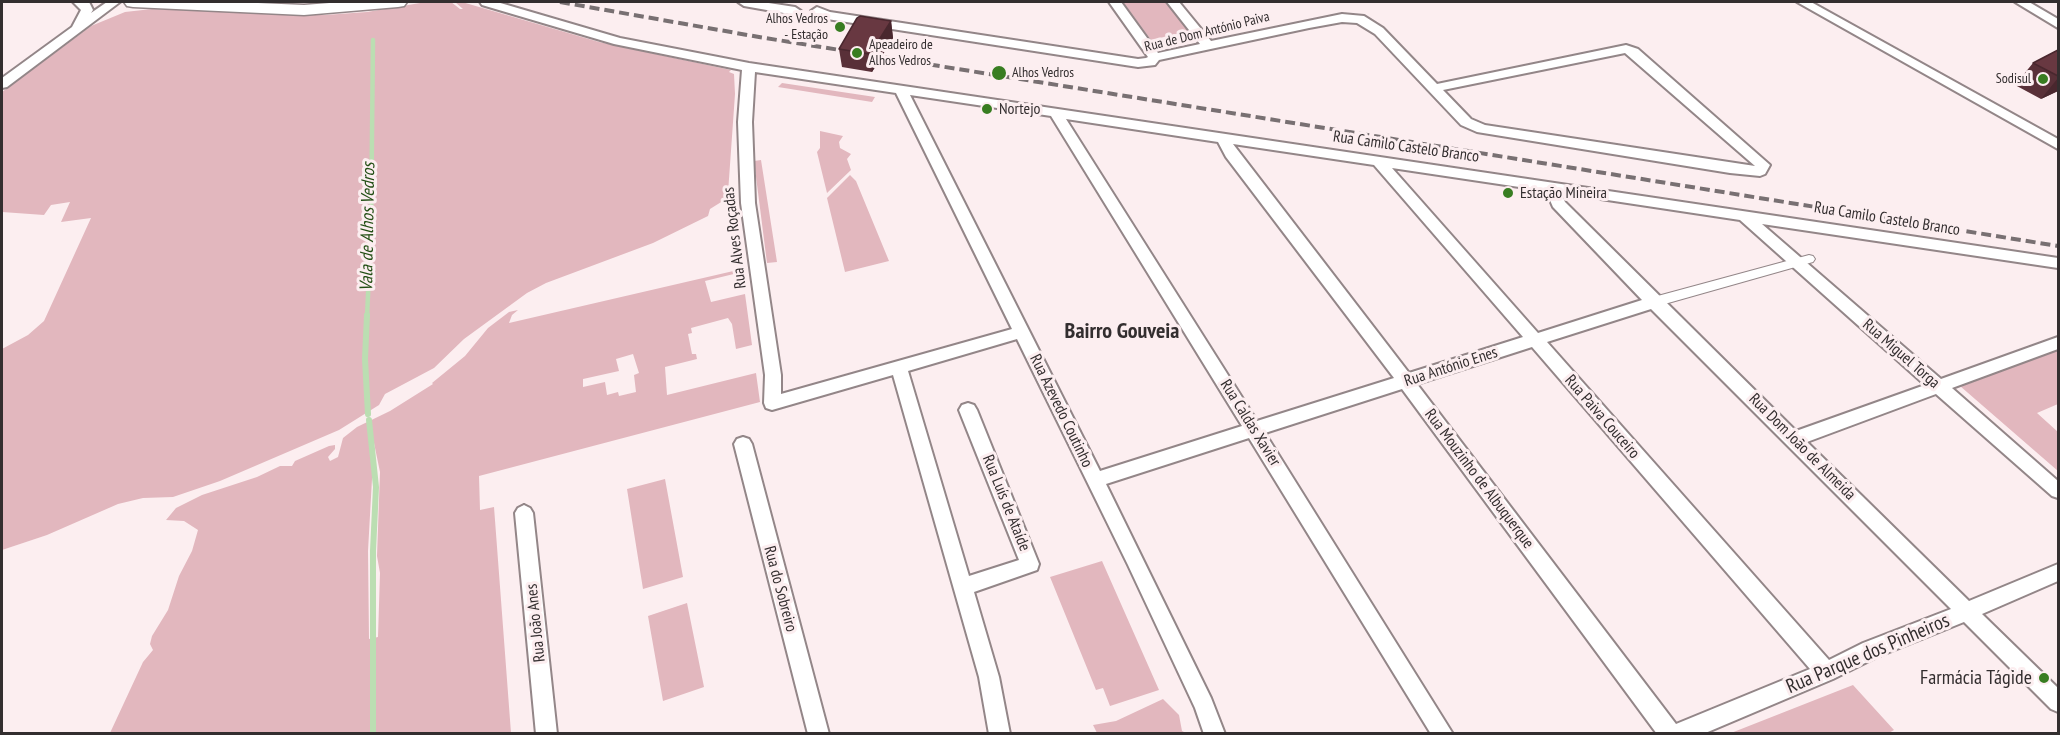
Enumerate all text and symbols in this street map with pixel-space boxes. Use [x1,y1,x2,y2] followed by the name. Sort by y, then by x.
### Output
[1143,8,1271,56] street label: Rua de Dom António Paiva
[766,11,828,44] place label: Alhos Vedros - Estação
[833,20,847,34] marker: Alhos Vedros - Estação
[869,37,933,70] place label: Apeadeiro de Alhos Vedros
[850,46,864,60] marker: Apeadeiro de Alhos Vedros
[990,64,1008,82] marker: Alhos Vedros
[1012,65,1074,81] place label: Alhos Vedros
[1996,71,2031,87] place label: Sodisul
[2036,72,2050,86] marker: Sodisul
[999,99,1041,119] place label: Nortejo
[980,102,994,116] marker: Nortejo
[1332,127,1480,167] street label: Rua Camilo Castelo Branco
[356,162,380,292] water label: Vala de Alhos Vedros
[1520,183,1607,203] place label: Estação Mineira
[719,186,751,290] street label: Rua Alves Roçadas
[1501,186,1515,200] marker: Estação Mineira
[1813,198,1961,240] street label: Rua Camilo Castelo Branco
[1859,315,1943,393] street label: Rua Miguel Torga
[1065,319,1179,345] district label: Bairro Gouveia
[1402,343,1500,391] street label: Rua António Enes
[1025,351,1097,471] street label: Rua Azevedo Coutinho
[1560,371,1644,463] street label: Rua Paiva Couceiro
[1216,376,1284,470] street label: Rua Caldas Xavier
[1745,390,1859,504] street label: Rua Dom João de Almeida
[1420,406,1538,552] street label: Rua Mouzinho de Albuquerque
[978,452,1034,554] street label: Rua Luís de Ataíde
[759,544,801,634] street label: Rua do Sobreiro
[522,583,550,663] street label: Rua João Anes
[1783,609,1953,699] street label: Rua Parque dos Pinheiros
[1920,666,2032,690] place label: Farmácia Tágide
[2037,671,2051,685] marker: Farmácia Tágide

